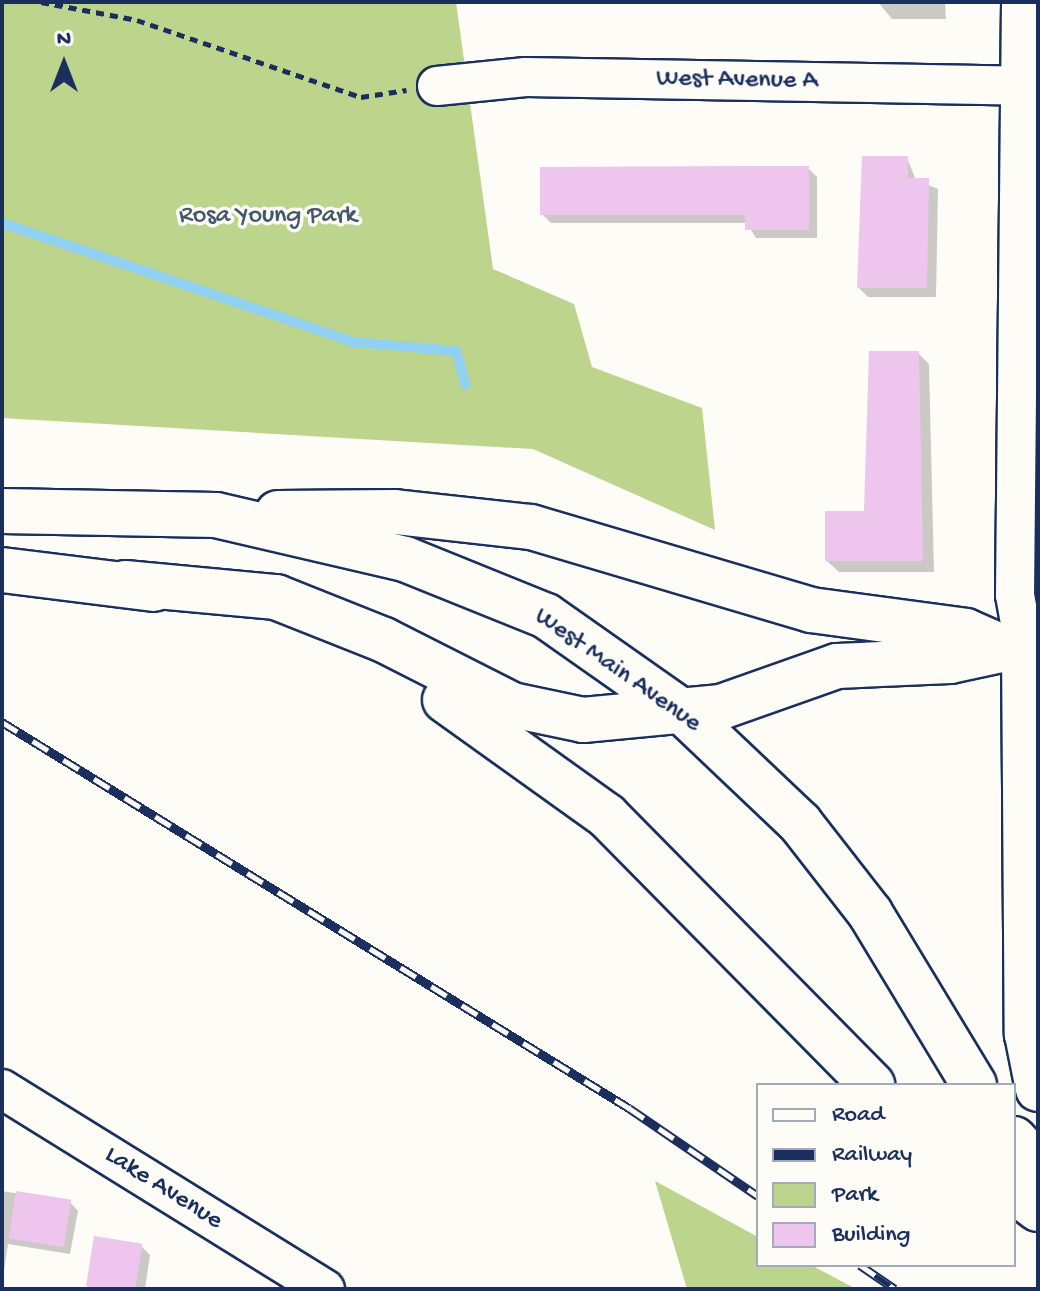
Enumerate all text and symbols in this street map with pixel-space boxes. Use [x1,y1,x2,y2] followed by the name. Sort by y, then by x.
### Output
[24,24,104,104] north arrow
[57,27,71,53] text: N
[656,64,818,98] street label: West Avenue A
[179,201,357,233] park label: Rosa Young Park
[527,602,707,740] street label: West Main Avenue
[756,1083,1016,1267] legend
[832,1101,884,1130] text: Road
[98,1140,228,1238] street label: Lake Avenue
[832,1141,912,1170] text: Railway
[832,1181,878,1210] text: Park
[832,1221,910,1250] text: Building

